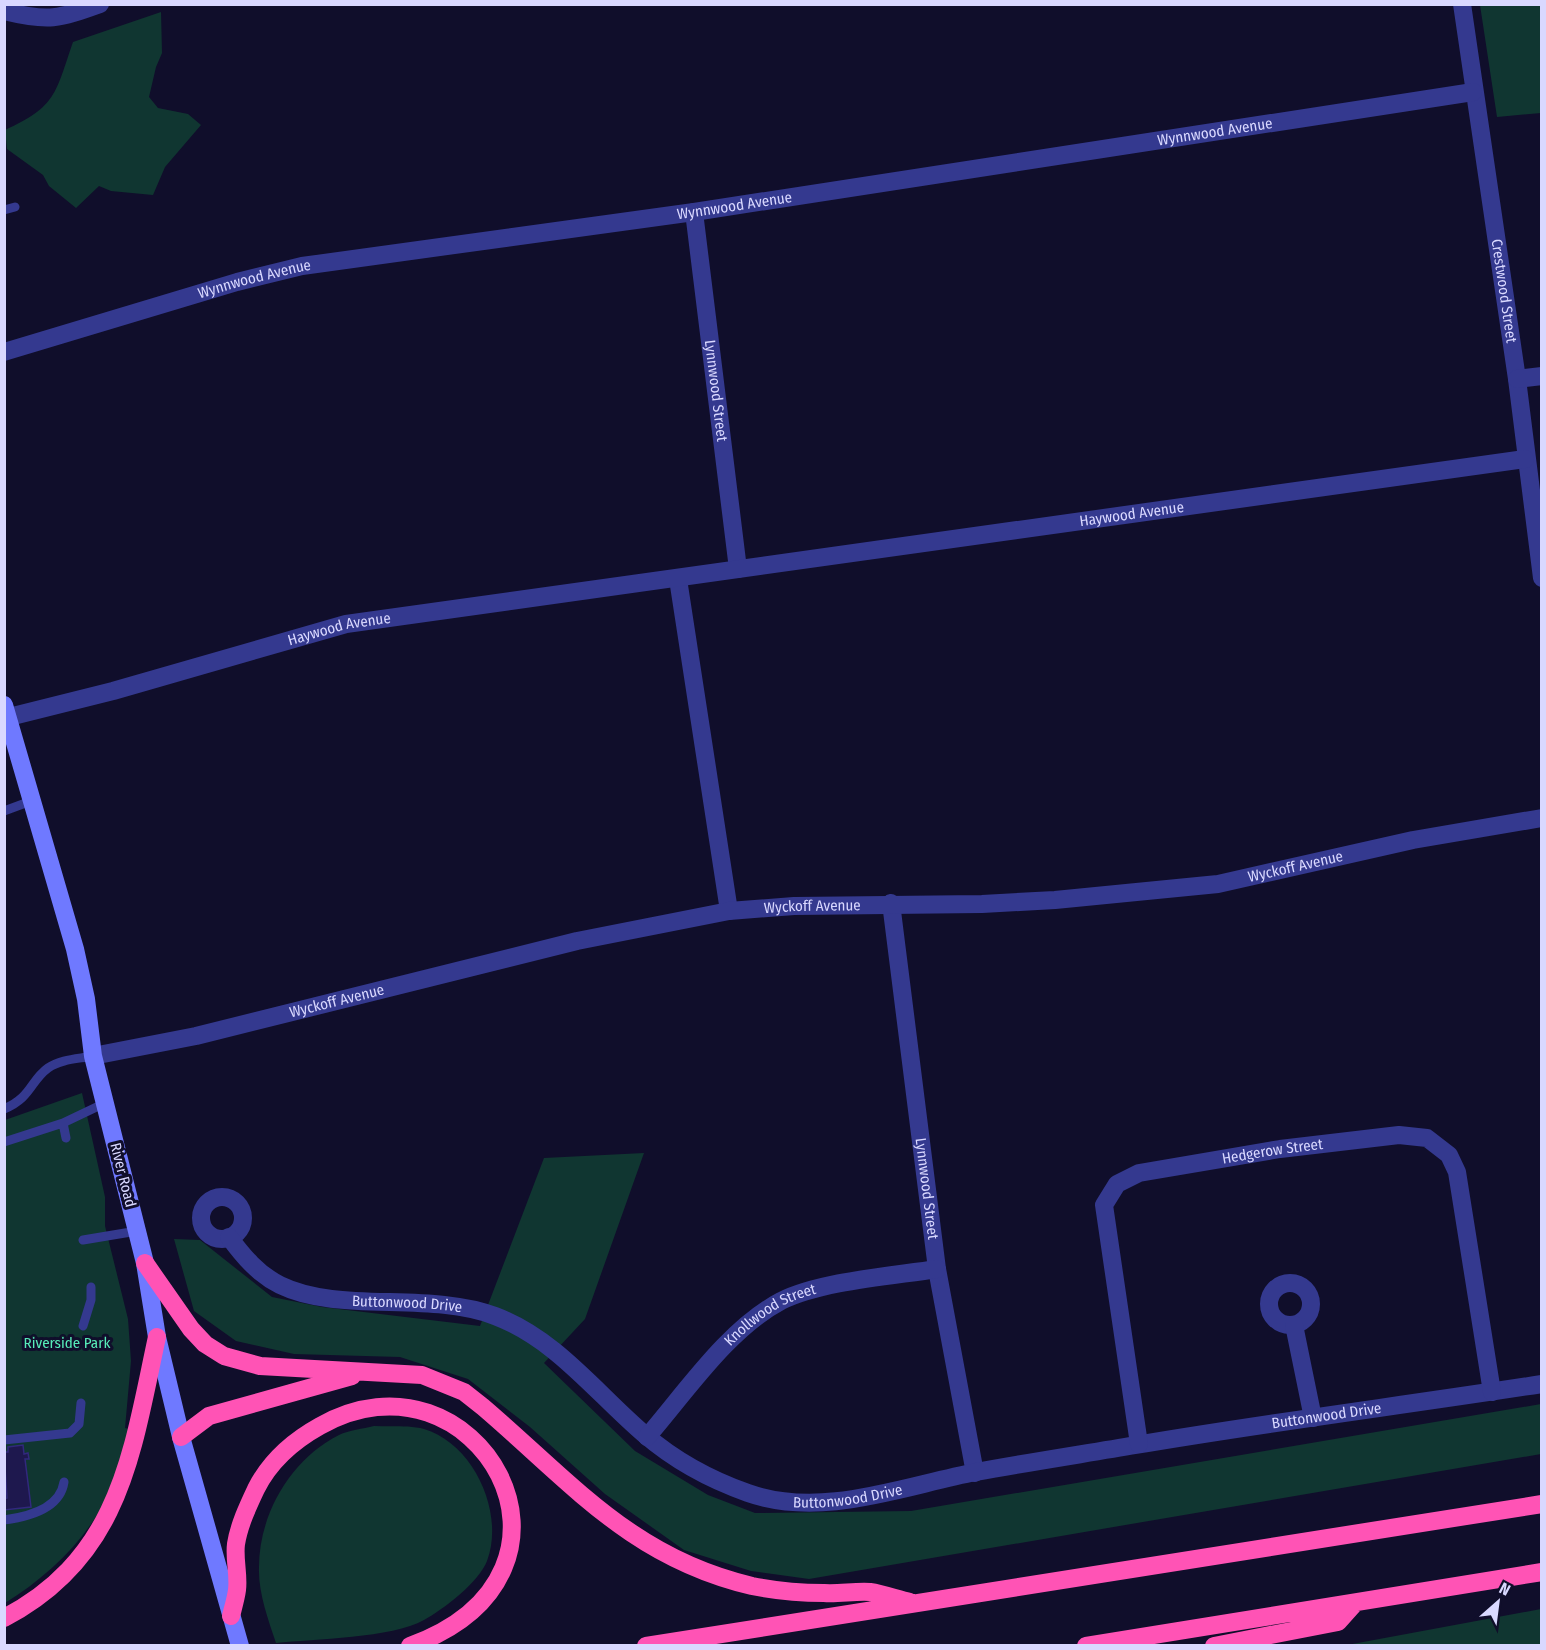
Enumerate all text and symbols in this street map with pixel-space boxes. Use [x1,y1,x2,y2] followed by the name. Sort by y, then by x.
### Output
[1156,114,1274,149] street label: Wynnwood Avenue
[676,188,793,223] street label: Wynnwood Avenue
[1488,238,1521,344] street label: Crestwood Street
[196,256,312,302] street label: Wynnwood Avenue
[701,339,731,443] street label: Lynnwood Street
[1078,498,1185,530] street label: Haywood Avenue
[286,609,392,649] street label: Haywood Avenue
[1246,847,1345,886] street label: Wyckoff Avenue
[763,896,861,917] street label: Wyckoff Avenue
[288,980,386,1021] street label: Wyckoff Avenue
[1221,1135,1324,1168] street label: Hedgerow Street
[912,1137,942,1241] street label: Lynnwood Street
[106,1141,140,1209] street label: River Road
[720,1280,818,1350] street label: Knollwood Street
[351,1292,464,1316] street label: Buttonwood Drive
[24,1334,110,1352] park label: Riverside Park
[1270,1399,1382,1432] street label: Buttonwood Drive
[792,1480,904,1512] street label: Buttonwood Drive
[1468,1572,1528,1632] north arrow
[1496,1579,1514,1600] text: N

